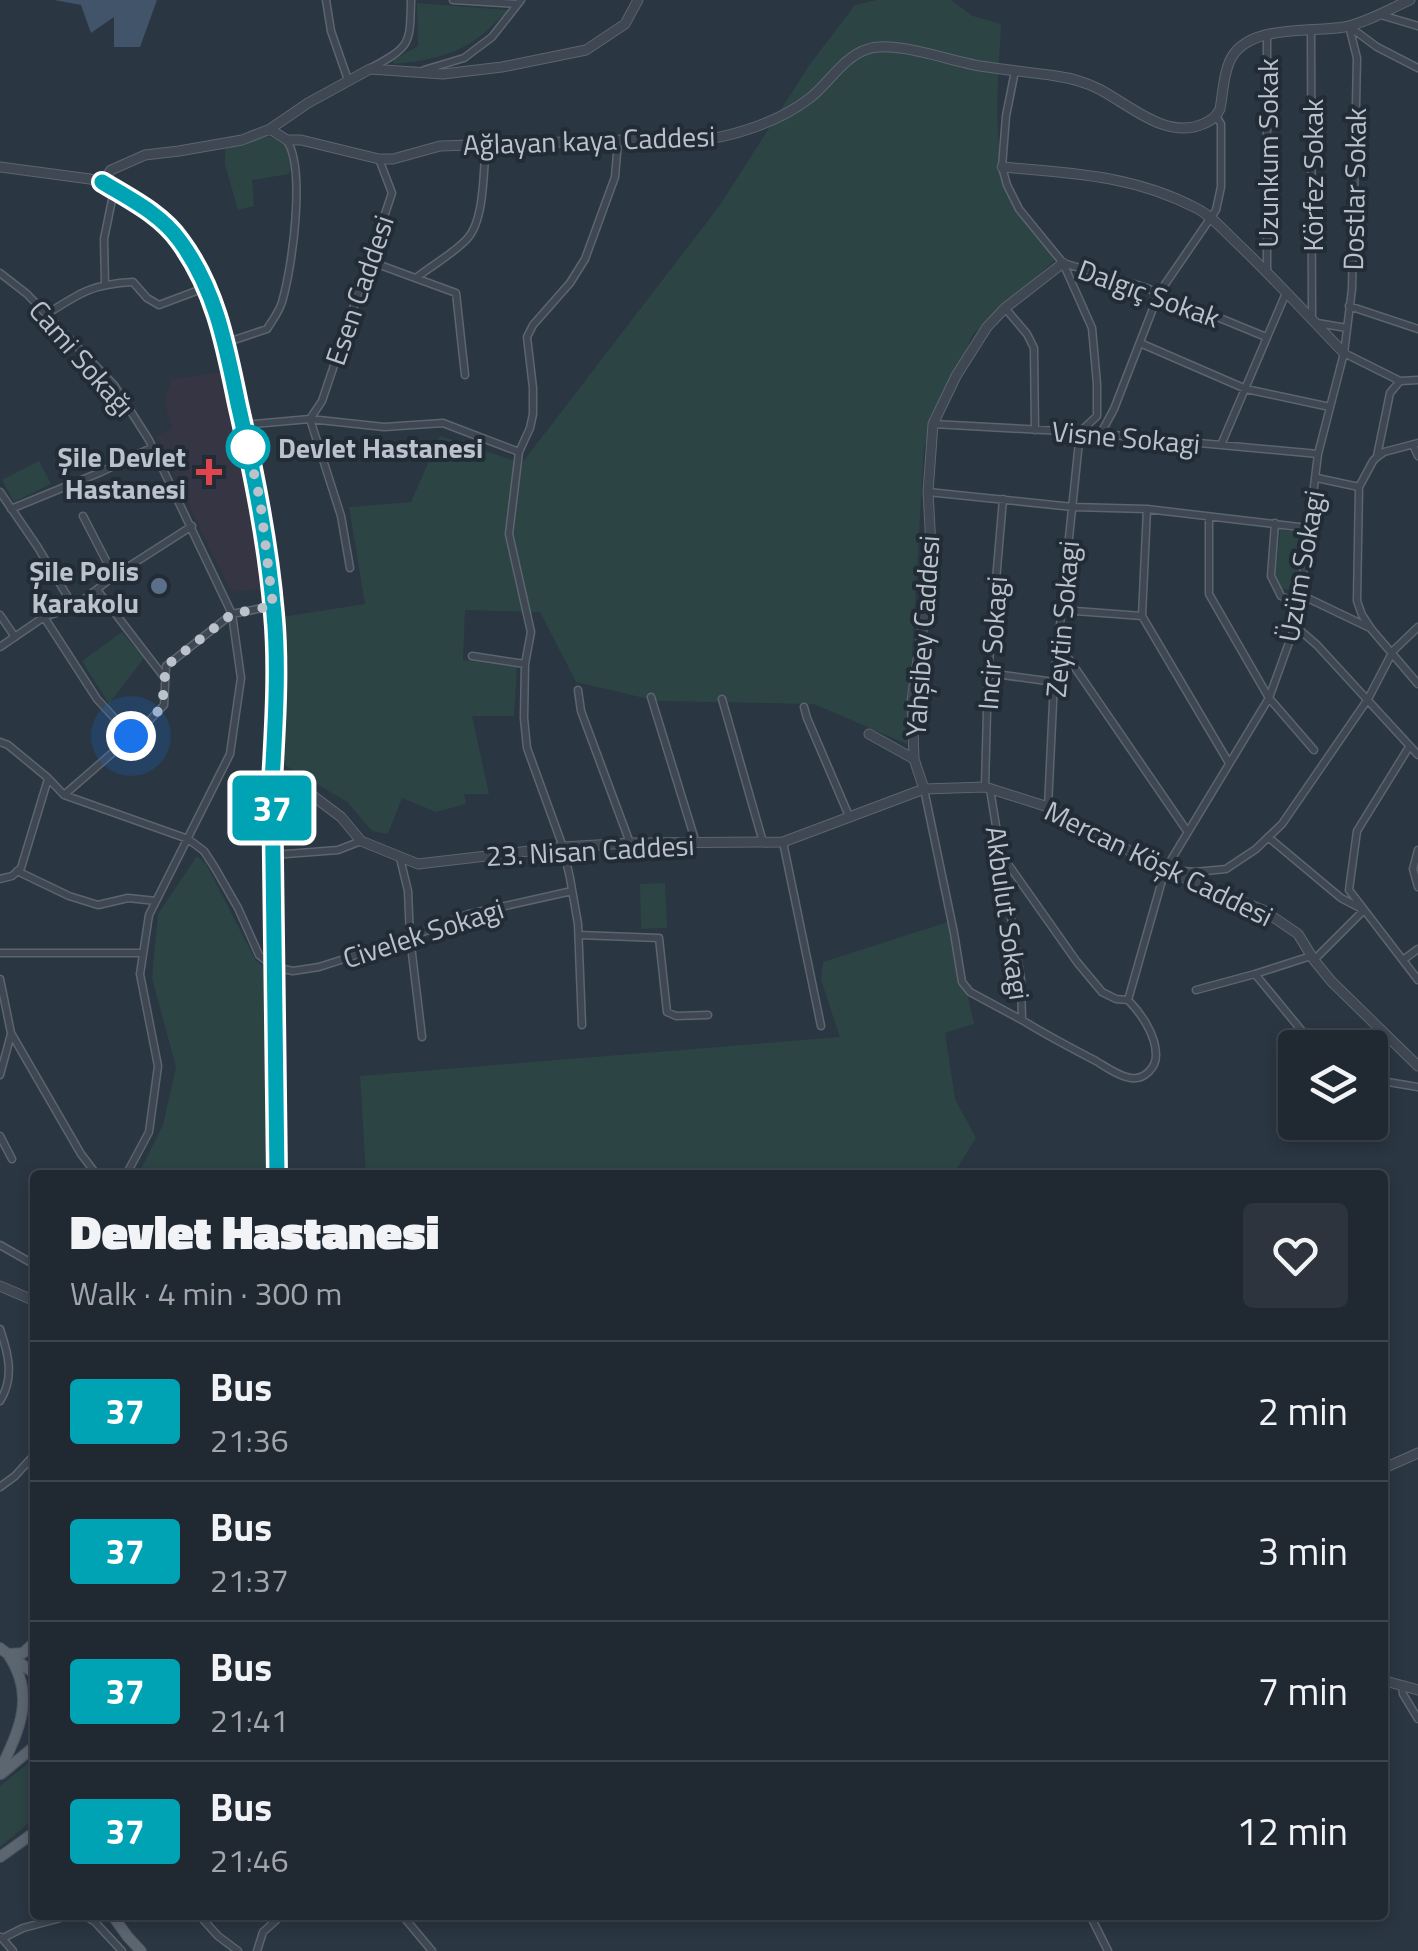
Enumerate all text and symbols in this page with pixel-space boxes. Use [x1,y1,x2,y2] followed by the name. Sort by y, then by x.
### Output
[1246,58,1289,248] street label: Uzunkum Sokak
[1291,99,1334,251] street label: Körfez Sokak
[1331,107,1377,271] street label: Dostlar Sokak
[462,114,716,166] street label: Ağlayan kaya Caddesi
[313,209,405,371] street label: Esen Caddesi
[1072,247,1226,339] street label: Dalgıç Sokak
[19,290,145,426] street label: Cami Sokağı
[1050,409,1202,465] street label: Visne Sokagi
[227,426,269,468] marker: Devlet Hastanesi
[278,426,483,469] place label: Devlet Hastanesi
[58,435,186,510] place label: Şile Devlet Hastanesi
[196,459,222,485] marker: Şile Devlet Hastanesi
[1267,487,1335,645] street label: Üzüm Sokagi
[894,534,950,738] street label: Yahşibey Caddesi
[1034,539,1090,699] street label: Zeytin Sokagi
[29,549,139,624] place label: Şile Polis Karakolu
[148,575,170,597] marker: Şile Polis Karakolu
[966,575,1018,711] street label: Incir Sokagi
[106,711,156,761] your location
[227,776,317,840] line badge: 37
[252,781,292,835] text: 37
[1037,789,1281,937] street label: Mercan Köşk Caddesi
[484,823,696,877] street label: 23. Nisan Caddesi
[975,823,1041,1003] street label: Akbulut Sokagi
[337,887,509,979] street label: Civelek Sokagi
[1278,1030,1388,1140] map controls
[1278,1030,1388,1140] button: layers
[70,1195,439,1268] text: Devlet Hastanesi
[1243,1203,1348,1308] button: heart
[70,1269,342,1317] text: Walk · 4 min · 300 m
[210,1358,272,1416] text: Bus
[1258,1382,1348,1440] text: 2 min
[105,1384,145,1438] text: 37
[210,1416,289,1464] text: 21:36
[210,1498,272,1556] text: Bus
[1258,1522,1348,1580] text: 3 min
[105,1524,145,1578] text: 37
[210,1556,289,1604] text: 21:37
[210,1638,272,1696] text: Bus
[1258,1662,1348,1720] text: 7 min
[105,1664,145,1718] text: 37
[210,1696,289,1744] text: 21:41
[210,1778,272,1836] text: Bus
[1237,1802,1348,1860] text: 12 min
[105,1804,145,1858] text: 37
[210,1836,289,1884] text: 21:46

